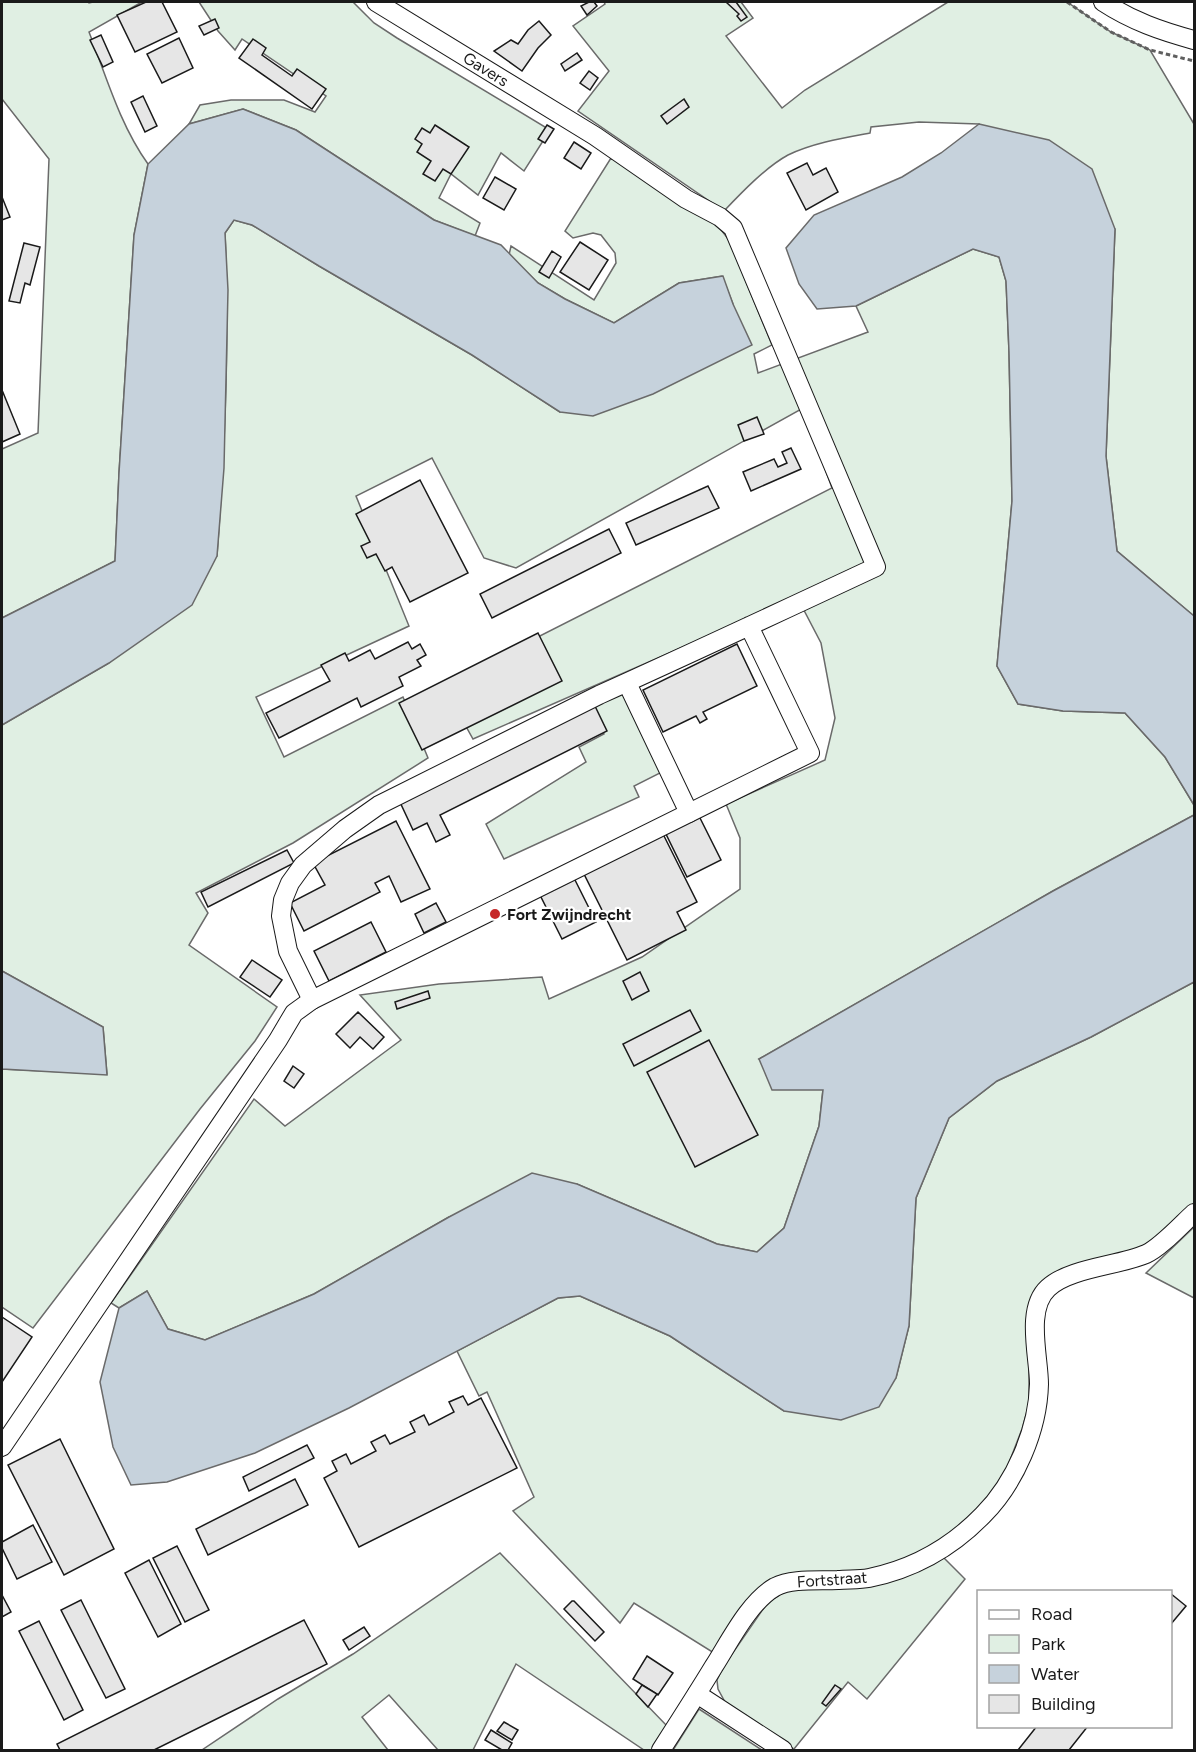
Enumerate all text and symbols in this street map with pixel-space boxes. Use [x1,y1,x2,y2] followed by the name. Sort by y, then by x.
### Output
[460,48,512,91] street label: Gavers
[507,905,631,924] place label: Fort Zwijndrecht
[488,907,502,921] marker: Fort Zwijndrecht
[796,1568,868,1591] street label: Fortstraat
[977,1590,1172,1728] legend
[1031,1603,1072,1625] text: Road
[1031,1633,1066,1655] text: Park
[1031,1663,1079,1685] text: Water
[1031,1693,1096,1715] text: Building

